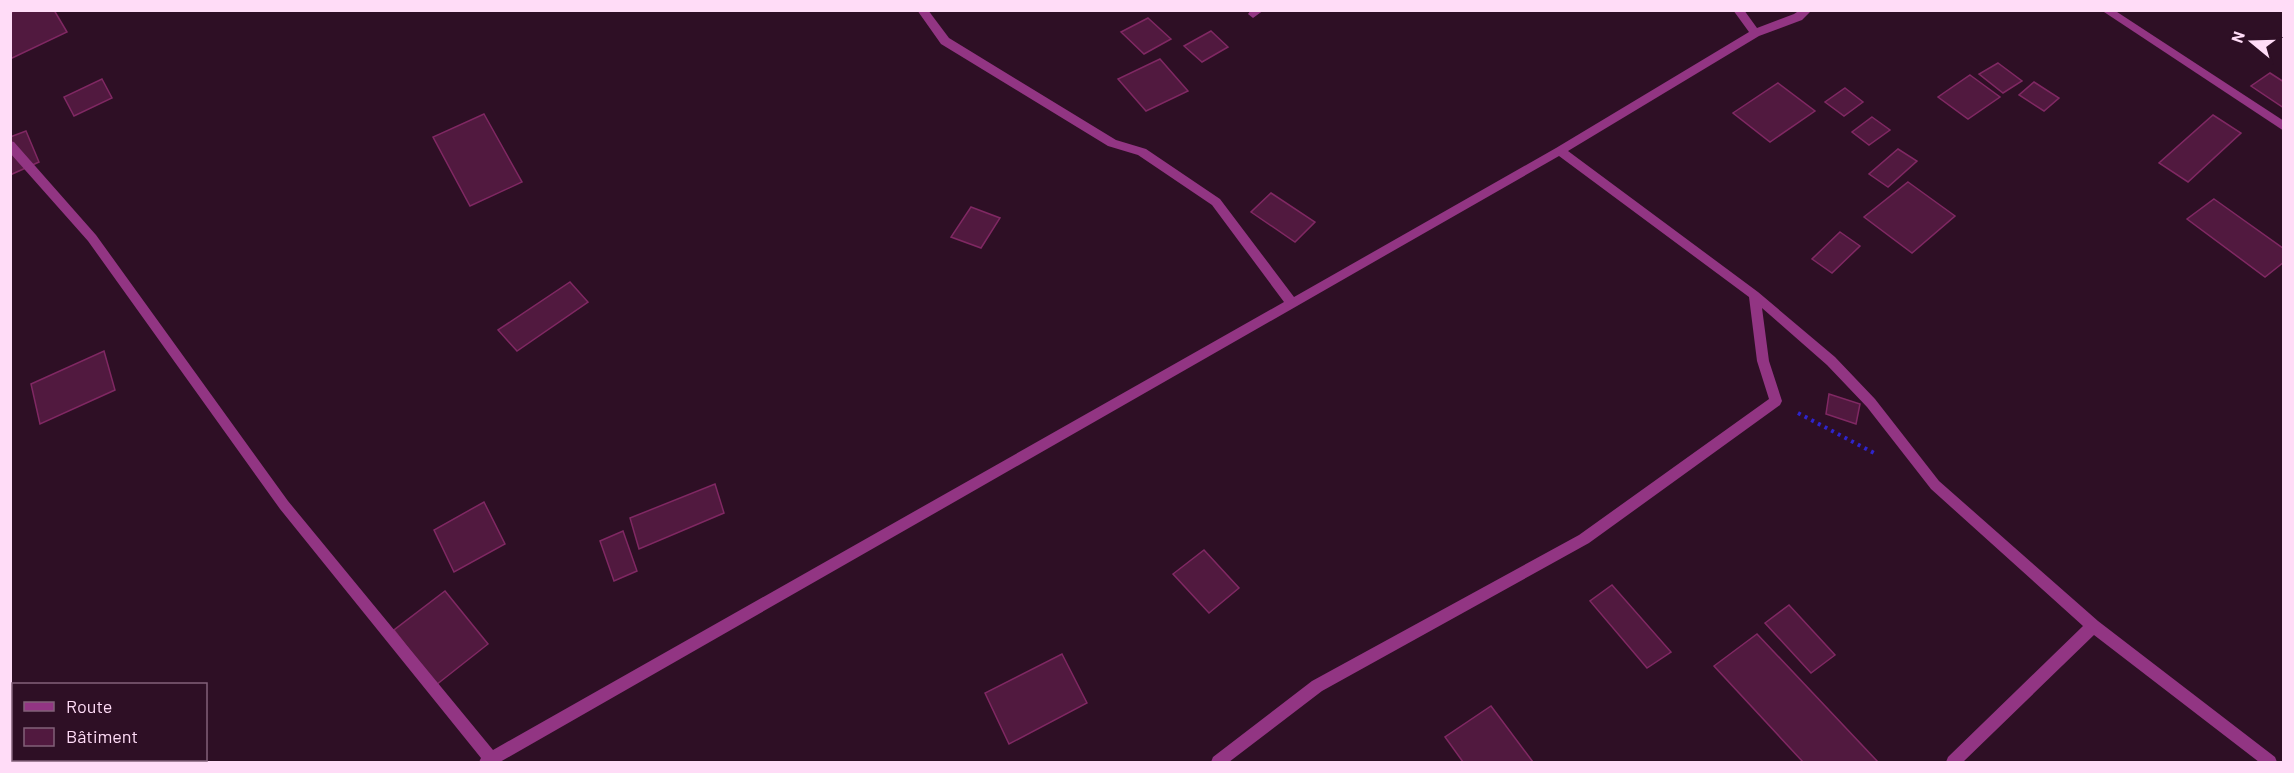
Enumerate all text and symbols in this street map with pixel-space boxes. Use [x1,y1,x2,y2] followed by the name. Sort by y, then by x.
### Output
[2222,12,2282,72] north arrow
[2227,29,2248,45] text: N
[12,683,207,761] legend
[66,695,112,717] text: Route
[66,725,138,747] text: Bâtiment

